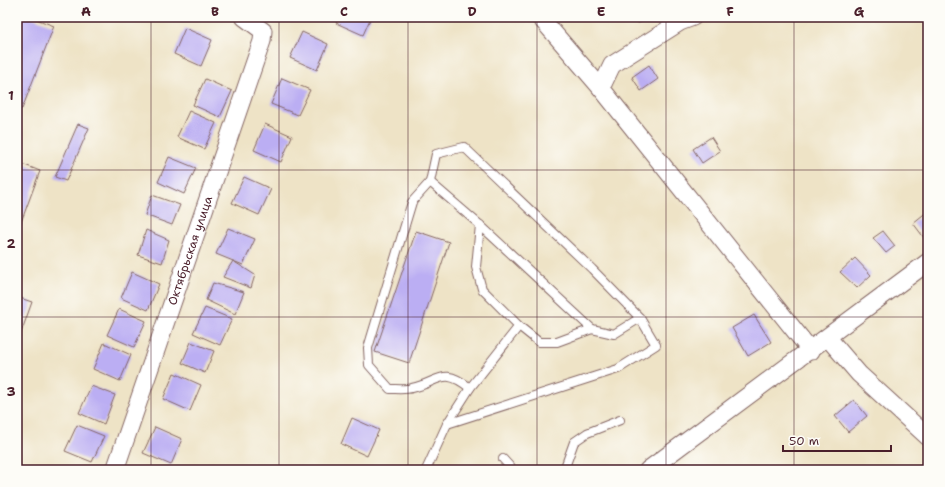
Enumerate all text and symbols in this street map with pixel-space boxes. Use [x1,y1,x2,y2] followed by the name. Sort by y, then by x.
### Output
[81,3,91,20] text: A
[211,3,219,20] text: B
[340,3,348,20] text: C
[467,3,477,20] text: D
[597,3,606,20] text: E
[726,3,734,20] text: F
[854,3,865,20] text: G
[8,87,14,104] text: 1
[164,193,216,307] street label: Октябрьская улица
[6,235,16,252] text: 2
[6,383,16,400] text: 3
[783,427,891,453] scale bar
[789,433,819,449] text: 50 m

